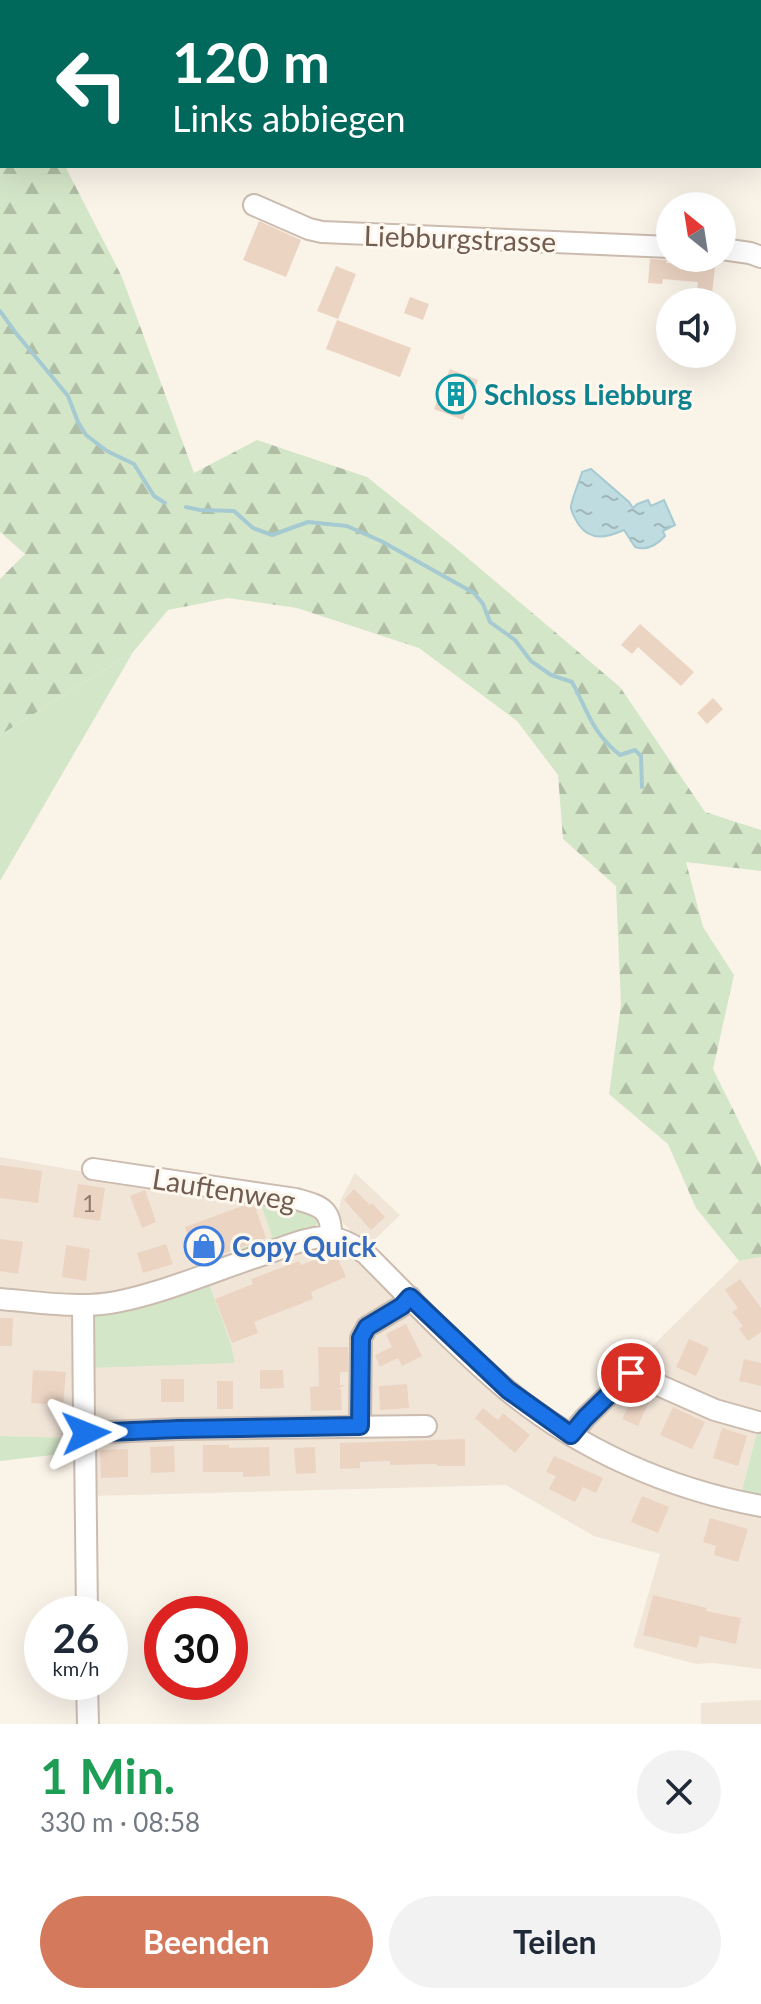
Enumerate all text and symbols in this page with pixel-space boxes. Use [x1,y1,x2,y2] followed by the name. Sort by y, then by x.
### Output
[172,28,330,95] text: 120 m
[40,32,144,136] icon: left
[172,96,406,140] text: Links abbiegen
[656,192,736,272] north arrow
[656,192,736,368] map controls
[363,218,557,258] street label: Liebburgstrasse
[656,288,736,368] button: sound
[435,373,477,415] building icon: Schloss Liebburg
[484,377,693,411] place label: Schloss Liebburg
[150,1161,298,1217] street label: Lauftenweg
[82,1188,96,1217] house number: 1
[183,1225,225,1267] shop icon: Copy Quick
[232,1229,377,1263] place label: Copy Quick
[597,1339,665,1407] pin
[609,1351,653,1395] icon: arrive
[44,1391,128,1475] position arrow
[144,1596,248,1700] speed limit sign: 30
[53,1614,99,1662] text: 26
[53,1656,99,1680] text: km/h
[40,1747,175,1804] text: 1 Min.
[637,1750,721,1834] button: close
[40,1806,200,1838] text: 330 m · 08:58
[40,1896,373,1988] button: Beenden
[389,1896,721,1988] button: Teilen

